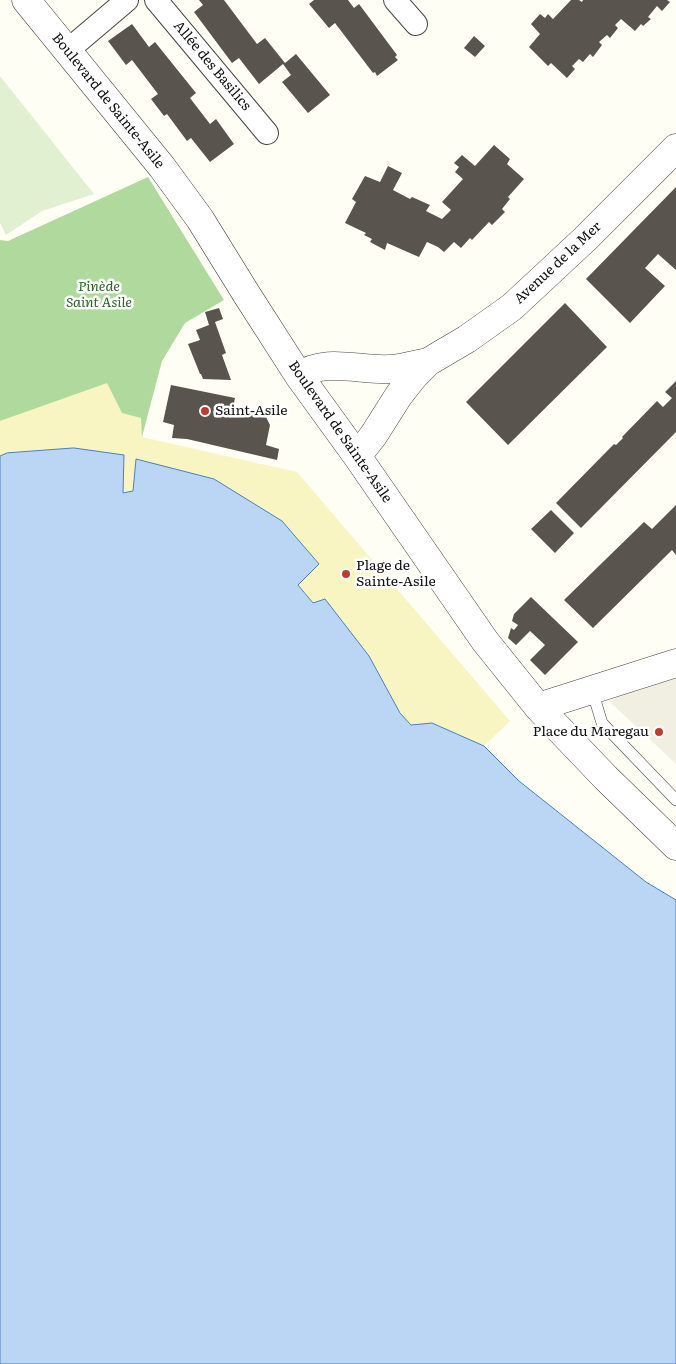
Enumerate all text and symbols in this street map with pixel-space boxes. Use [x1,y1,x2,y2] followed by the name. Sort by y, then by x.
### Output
[170,18,254,114] street label: Allée des Basilics
[48,30,168,172] street label: Boulevard de Sainte-Asile
[511,218,605,308] street label: Avenue de la Mer
[66,279,132,312] park label: Pinède Saint Asile
[285,358,395,506] street label: Boulevard de Sainte-Asile
[215,403,288,419] place label: Saint-Asile
[199,405,211,417] marker: Saint-Asile
[356,558,436,590] place label: Plage de Sainte-Asile
[340,568,352,580] marker: Plage de Sainte-Asile
[533,724,649,740] place label: Place du Maregau
[653,726,665,738] marker: Place du Maregau

